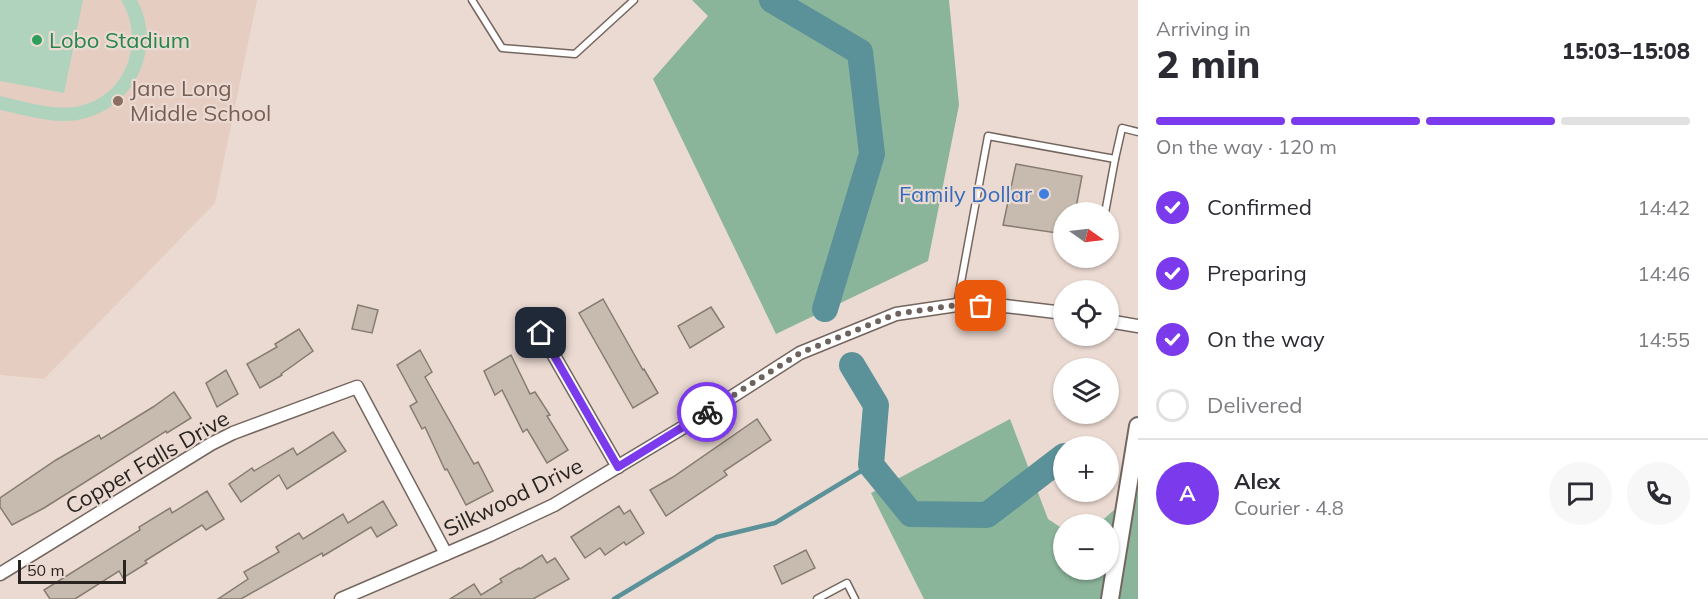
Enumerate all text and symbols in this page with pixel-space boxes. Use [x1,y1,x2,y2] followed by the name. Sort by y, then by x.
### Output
[1156,16,1251,41] text: Arriving in
[49,26,190,54] place label: Lobo Stadium
[30,33,44,47] marker: Lobo Stadium
[1562,37,1690,65] text: 15:03–15:08
[1156,39,1261,88] text: 2 min
[130,74,271,127] place label: Jane Long Middle School
[111,94,125,108] marker: Jane Long Middle School
[1156,134,1337,159] text: On the way · 120 m
[899,180,1032,208] place label: Family Dollar
[1037,187,1051,201] marker: Family Dollar
[1156,191,1189,224] icon: check
[1207,193,1312,221] text: Confirmed
[1637,195,1690,220] text: 14:42
[1053,202,1119,268] north arrow
[1053,202,1119,580] map controls
[1156,257,1189,290] icon: check
[1207,259,1307,287] text: Preparing
[1637,261,1690,286] text: 14:46
[955,280,1006,331] pin
[1053,280,1119,346] button: locate
[964,289,997,322] icon: bag
[515,307,566,358] pin
[524,316,557,349] icon: home
[1156,323,1189,356] icon: check
[1207,325,1325,353] text: On the way
[1637,327,1690,352] text: 14:55
[1053,358,1119,424] button: layers
[677,382,737,442] courier
[1207,391,1302,419] text: Delivered
[691,396,724,429] icon: bike
[60,404,234,520] street label: Copper Falls Drive
[1053,436,1119,502] button: +
[439,451,587,543] street label: Silkwood Drive
[1549,462,1612,525] button: chat
[1627,462,1690,525] button: phone
[1234,467,1280,495] text: Alex
[1179,479,1196,507] text: A
[1234,495,1344,520] text: Courier · 4.8
[1053,514,1119,580] button: −
[18,557,126,584] scale bar
[27,560,64,580] text: 50 m

